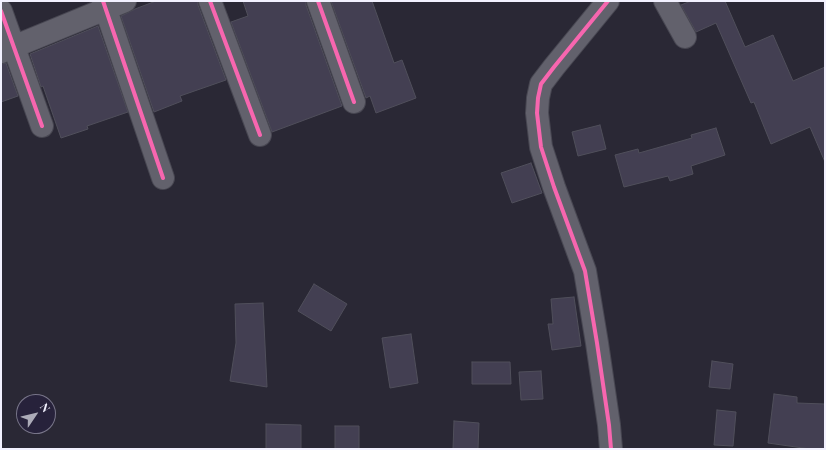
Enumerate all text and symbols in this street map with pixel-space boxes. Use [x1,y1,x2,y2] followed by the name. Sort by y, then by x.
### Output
[16,394,56,434] north arrow
[37,400,54,415] text: N

